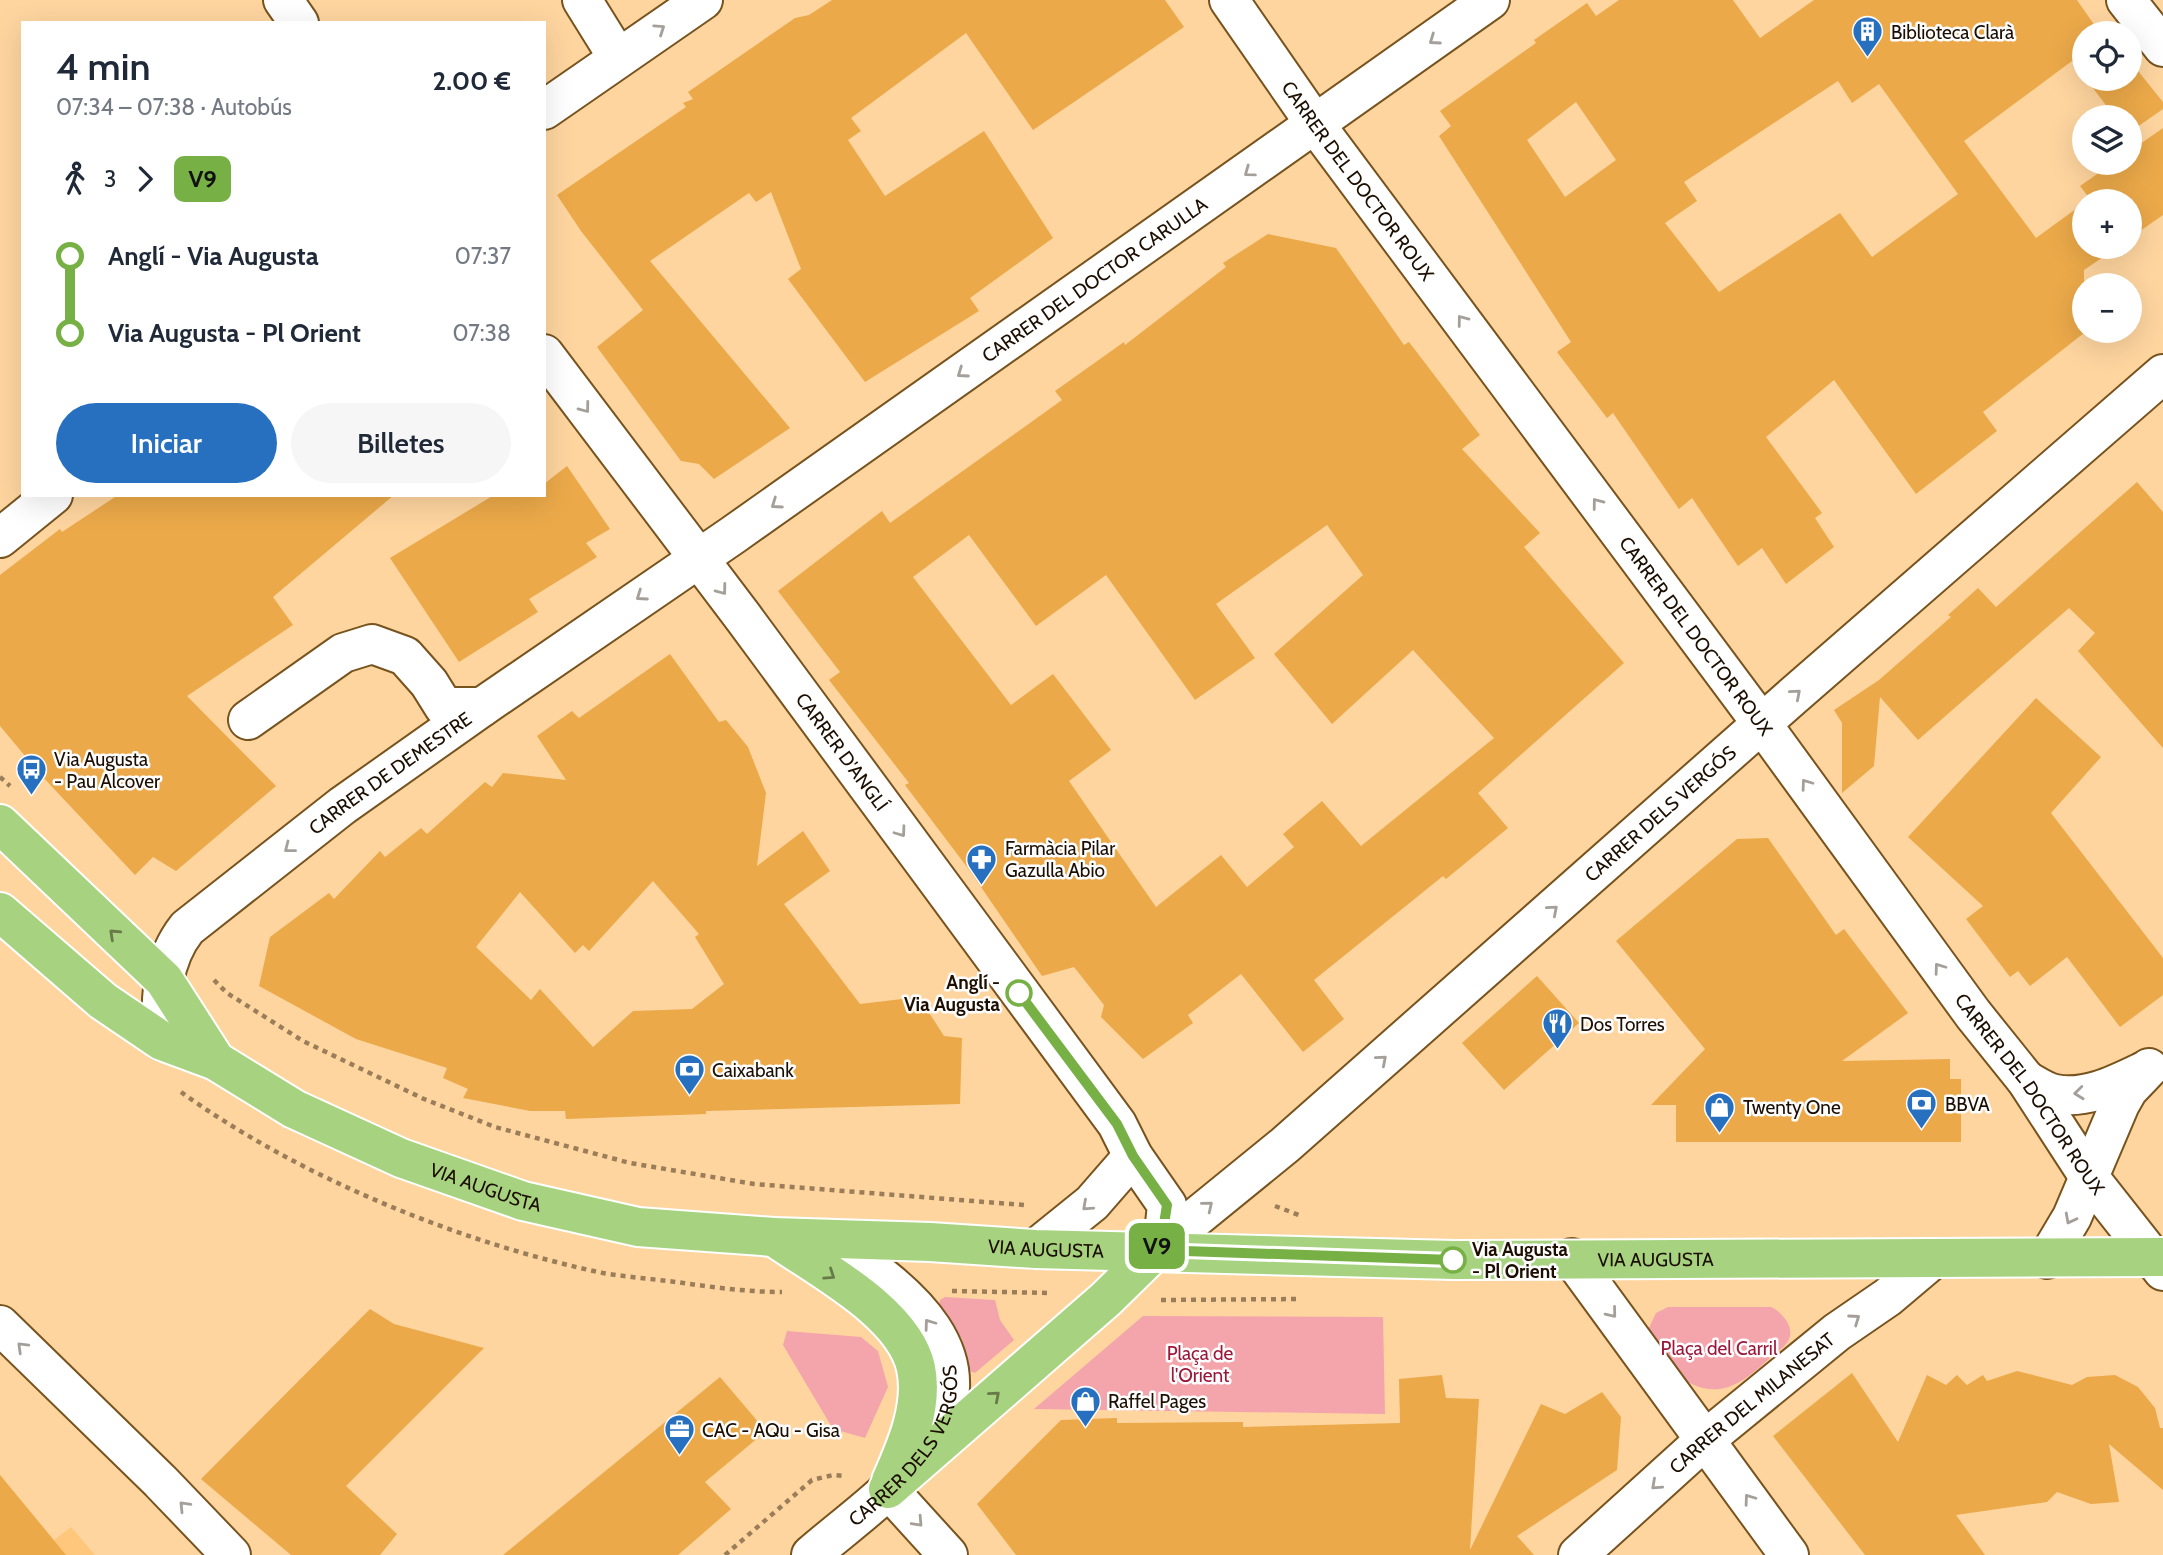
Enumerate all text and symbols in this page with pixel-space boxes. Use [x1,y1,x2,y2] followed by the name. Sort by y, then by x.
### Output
[1851,15,1885,59] building icon: Biblioteca Clarà
[1891,21,2014,44] place label: Biblioteca Clarà
[2072,21,2142,343] map controls
[2072,21,2142,91] button: locate
[653,24,666,37] one-way arrow
[1429,31,1442,44] one-way arrow
[56,43,151,90] text: 4 min
[432,65,511,97] text: 2.00 €
[1277,77,1439,286] street label: CARRER DEL DOCTOR ROUX
[56,93,292,121] text: 07:34 – 07:38 · Autobús
[2072,105,2142,175] button: layers
[56,160,94,198] icon: walk
[126,160,164,198] icon: forward
[1244,163,1257,176] one-way arrow
[188,164,217,193] text: V9
[104,165,116,193] text: 3
[2072,189,2142,259] button: +
[978,192,1212,367] street label: CARRER DEL DOCTOR CARULLA
[108,240,319,272] text: Anglí - Via Augusta
[455,242,511,270] text: 07:37
[2072,273,2142,343] button: −
[1457,315,1470,328] one-way arrow
[108,317,361,349] text: Via Augusta - Pl Orient
[452,319,511,347] text: 07:38
[957,365,970,377] one-way arrow
[577,401,590,413] one-way arrow
[56,403,277,483] button: Iniciar
[291,403,511,483] button: Billetes
[771,496,784,508] one-way arrow
[1593,498,1606,510] one-way arrow
[1614,532,1778,741] street label: CARRER DEL DOCTOR ROUX
[714,582,727,595] one-way arrow
[636,588,649,600] one-way arrow
[791,688,894,816] street label: CARRER D'ANGLÍ
[1788,689,1801,702] one-way arrow
[304,707,476,840] street label: CARRER DE DEMESTRE
[1580,741,1741,887] street label: CARRER DELS VERGÓS
[54,748,160,793] place label: Via Augusta - Pau Alcover
[14,753,48,797] bus stop icon: Via Augusta - Pau Alcover
[1802,779,1814,792] one-way arrow
[893,824,905,837] one-way arrow
[1005,837,1115,882] place label: Farmàcia Pilar Gazulla Abio
[284,840,296,853] one-way arrow
[965,842,999,886] pharmacy icon: Farmàcia Pilar Gazulla Abio
[1544,906,1557,918] one-way arrow
[109,929,122,942] one-way arrow
[1935,963,1948,976] one-way arrow
[904,971,1001,1016] place label: Anglí - Via Augusta
[1006,980,1032,1006] marker: Anglí - Via Augusta
[1950,989,2110,1200] street label: CARRER DEL DOCTOR ROUX
[1540,1007,1574,1051] restaurant icon: Dos Torres
[1580,1013,1665,1036] place label: Dos Torres
[672,1053,706,1097] bank icon: Caixabank
[1374,1056,1387,1068] one-way arrow
[712,1059,794,1082] place label: Caixabank
[2073,1086,2085,1101] one-way arrow
[1905,1087,1939,1131] bank icon: BBVA
[1703,1090,1737,1134] shop icon: Twenty One
[1945,1093,1990,1116] place label: BBVA
[1743,1096,1841,1119] place label: Twenty One
[427,1158,544,1217] street label: VIA AUGUSTA
[1082,1198,1095,1210] one-way arrow
[1199,1202,1212,1214] one-way arrow
[2064,1211,2078,1224] one-way arrow
[1126,1223,1188,1269] line badge: V9
[1143,1231,1171,1260] text: V9
[987,1235,1104,1263] street label: VIA AUGUSTA
[1472,1238,1569,1283] place label: Via Augusta - Pl Orient
[1440,1247,1466,1273] marker: Via Augusta - Pl Orient
[1598,1248,1714,1271] street label: VIA AUGUSTA
[822,1267,835,1280] one-way arrow
[1603,1305,1616,1318] one-way arrow
[1847,1315,1860,1328] one-way arrow
[925,1319,937,1331] one-way arrow
[1665,1328,1839,1479] street label: CARRER DEL MILANESAT
[1661,1337,1778,1360] park label: Plaça del Carril
[17,1342,30,1355] one-way arrow
[1167,1342,1234,1387] park label: Plaça de l'Orient
[844,1363,962,1531] street label: CARRER DELS VERGÓS
[1068,1384,1102,1428] shop icon: Raffel Pages
[1108,1390,1206,1413] place label: Raffel Pages
[986,1392,999,1404] one-way arrow
[662,1413,696,1457] office icon: CAC - AQu - Gisa
[702,1419,840,1442] place label: CAC - AQu - Gisa
[1651,1477,1664,1489] one-way arrow
[1745,1495,1757,1507] one-way arrow
[179,1501,192,1514] one-way arrow
[909,1514,922,1527] one-way arrow

